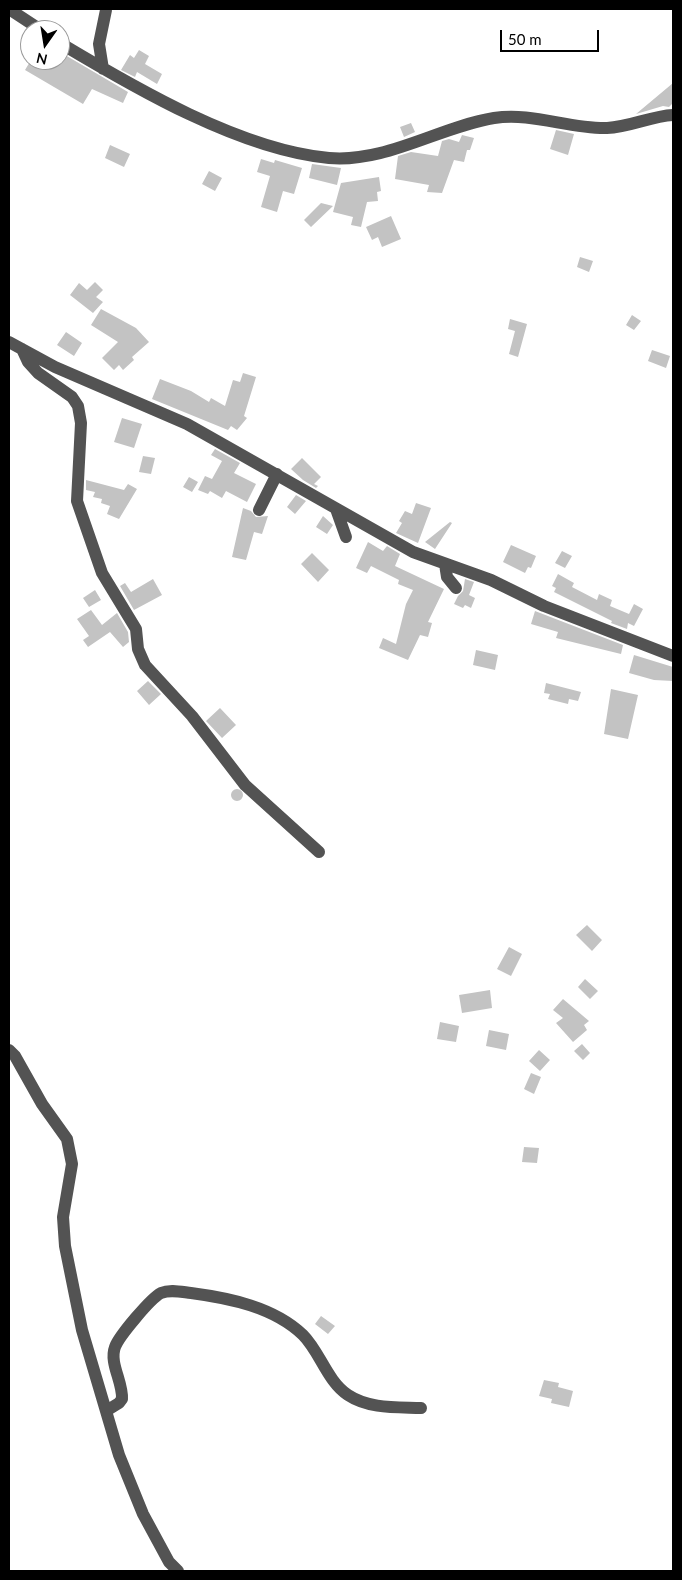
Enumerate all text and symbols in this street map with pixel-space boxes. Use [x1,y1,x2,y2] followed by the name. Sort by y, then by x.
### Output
[20,20,70,70] north arrow
[502,20,601,52] scale bar
[508,30,542,48] text: 50 m
[35,50,49,69] text: N

